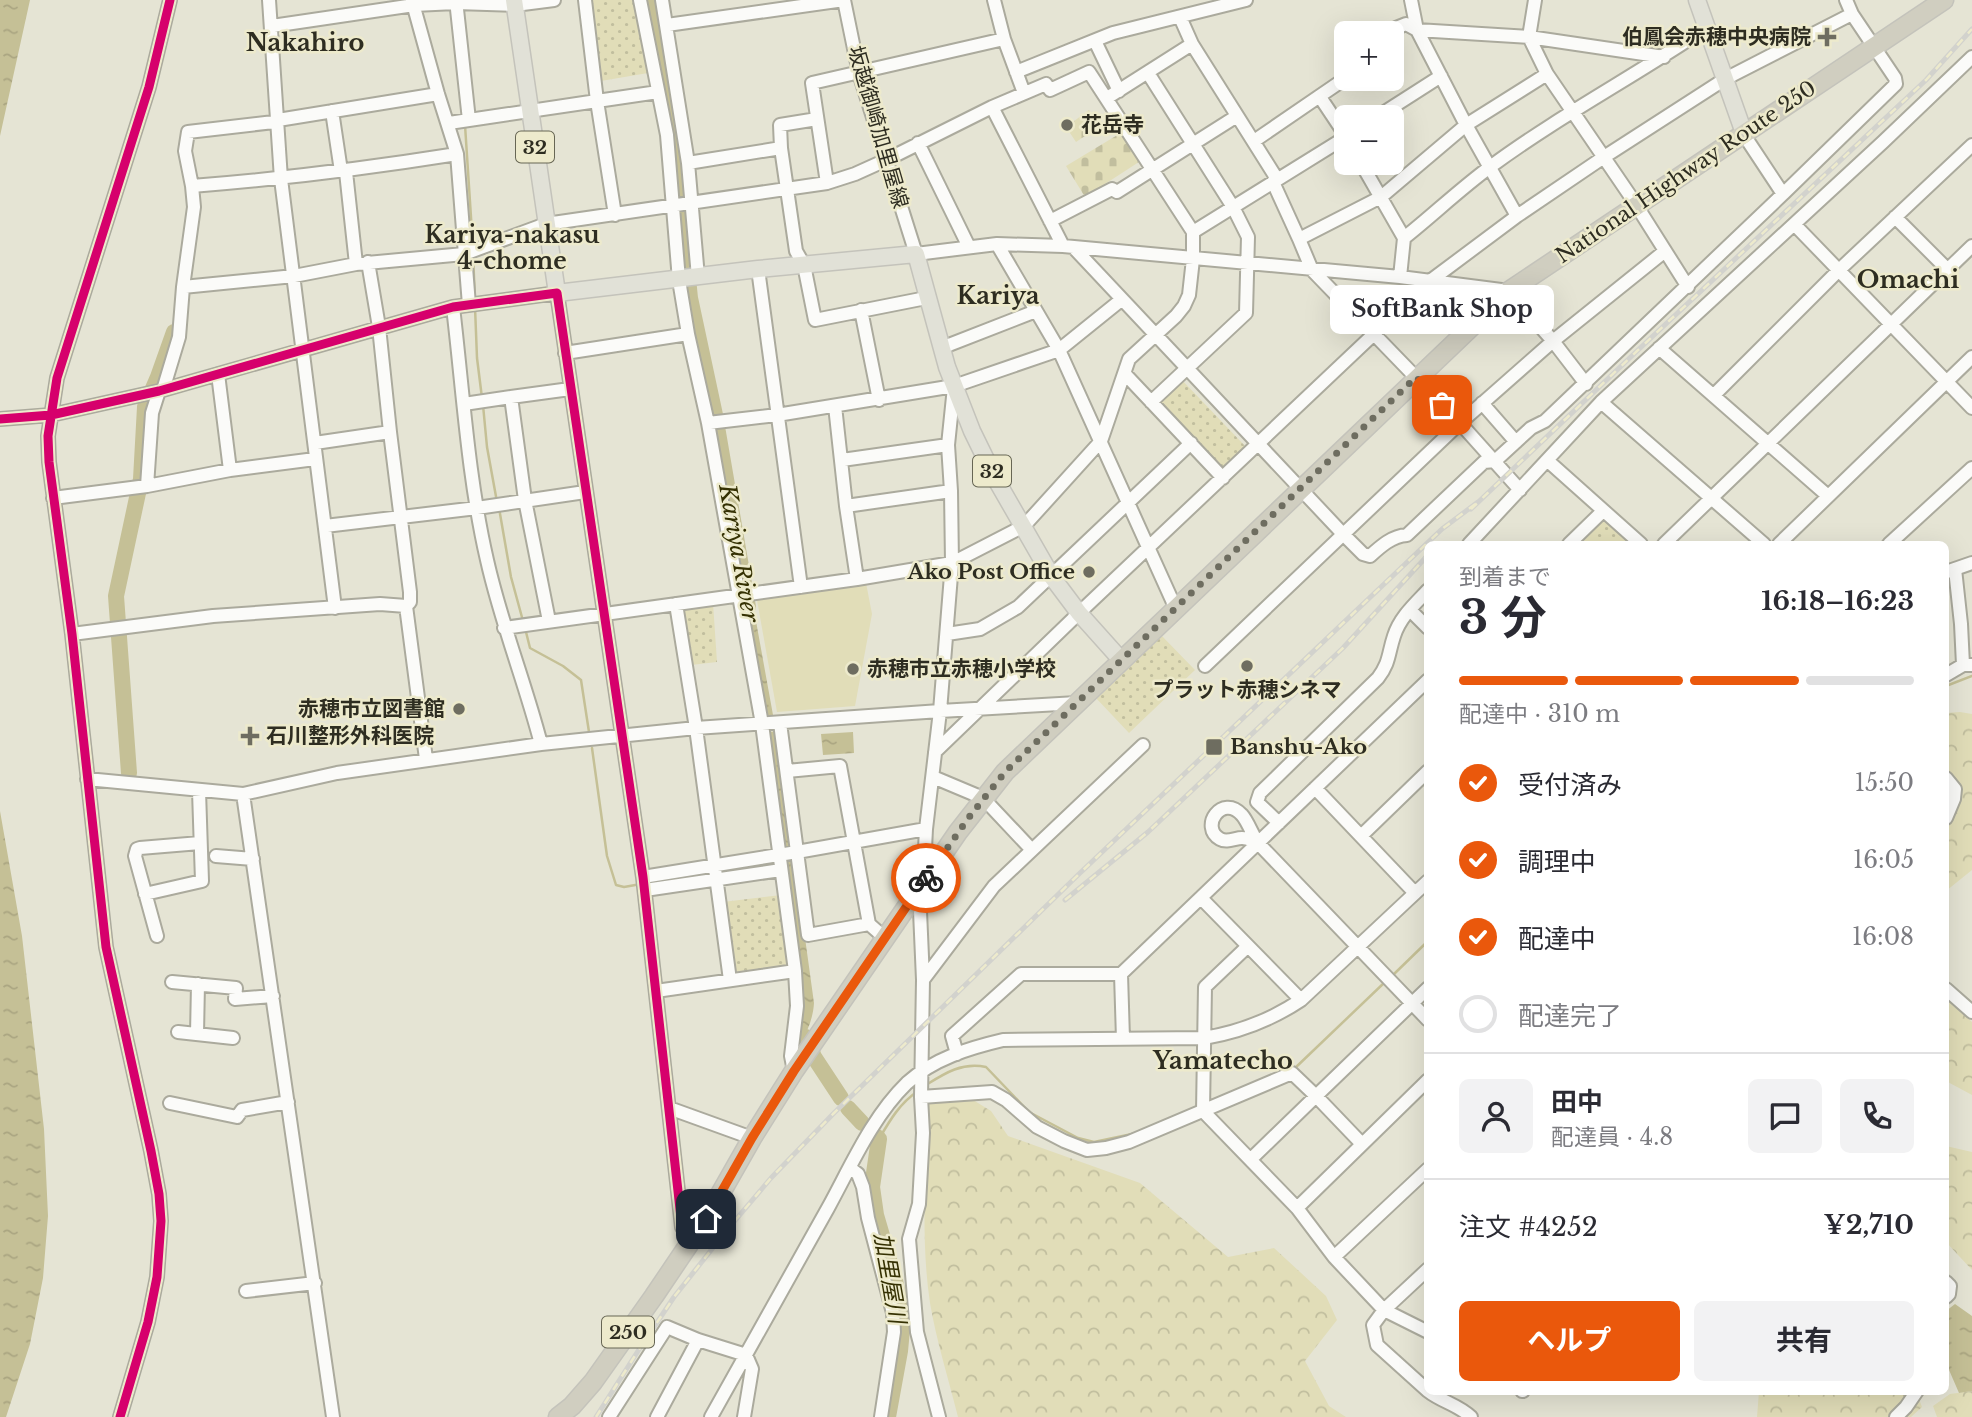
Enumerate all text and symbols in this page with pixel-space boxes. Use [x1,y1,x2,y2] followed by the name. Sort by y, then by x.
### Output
[1334,21,1404,175] map controls
[1334,21,1404,91] button: +
[1622,24,1811,50] place label: 伯鳳会赤穂中央病院
[1817,27,1837,47] marker: 伯鳳会赤穂中央病院
[246,28,364,57] district label: Nakahiro
[842,43,914,211] street label: 坂越御崎加里屋線
[1551,75,1821,269] street label: National Highway Route 250
[1334,105,1404,175] button: −
[1081,112,1144,138] place label: 花岳寺
[1059,117,1075,133] marker: 花岳寺
[516,132,554,162] road number: 32
[424,221,600,275] district label: Kariya-nakasu 4-chome
[1857,265,1959,294] district label: Omachi
[957,281,1040,310] district label: Kariya
[1330,286,1554,335] callout: SoftBank Shop
[1351,295,1533,323] text: SoftBank Shop
[1412,375,1472,435] pin
[1423,386,1461,424] icon: bag
[973,456,1011,486] road number: 32
[713,481,765,626] water label: Kariya River
[907,559,1075,585] place label: Ako Post Office
[1459,563,1551,591] text: 到着まで
[1081,564,1097,580] marker: Ako Post Office
[1761,585,1914,617] text: 16:18–16:23
[1459,589,1547,646] text: 3 分
[867,656,1056,682] place label: 赤穂市立赤穂小学校
[1239,658,1255,674] marker: プラット赤穂シネマ
[845,661,861,677] marker: 赤穂市立赤穂小学校
[1153,677,1342,703] place label: プラット赤穂シネマ
[298,696,445,722] place label: 赤穂市立図書館
[1459,700,1620,728] text: 配達中 · 310 m
[451,701,467,717] marker: 赤穂市立図書館
[266,723,434,749] place label: 石川整形外科医院
[240,726,260,746] marker: 石川整形外科医院
[1230,734,1367,760] place label: Banshu-Ako
[1204,737,1224,757] marker: Banshu-Ako
[1459,764,1497,802] icon: check
[1518,769,1622,801] text: 受付済み
[1855,769,1914,797] text: 15:50
[1459,841,1497,879] icon: check
[891,843,961,913] courier
[1518,846,1596,878] text: 調理中
[1853,846,1914,874] text: 16:05
[907,859,945,897] icon: bike
[1459,918,1497,956] icon: check
[1518,923,1596,955] text: 配達中
[1852,923,1914,951] text: 16:08
[1518,1000,1622,1032] text: 配達完了
[1152,1046,1293,1075] district label: Yamatecho
[1459,1079,1533,1153] button: person
[1748,1079,1822,1153] button: chat
[1840,1079,1914,1153] button: phone
[1551,1086,1603,1118] text: 田中
[1551,1123,1673,1151] text: 配達員 · 4.8
[676,1189,736,1249] pin
[687,1200,725,1238] icon: home
[1824,1209,1914,1241] text: ¥2,710
[1459,1211,1598,1243] text: 注文 #4252
[868,1230,912,1329] water label: 加里屋川
[1459,1301,1680,1381] button: ヘルプ
[1694,1301,1914,1381] button: 共有
[602,1316,654,1348] road number: 250

